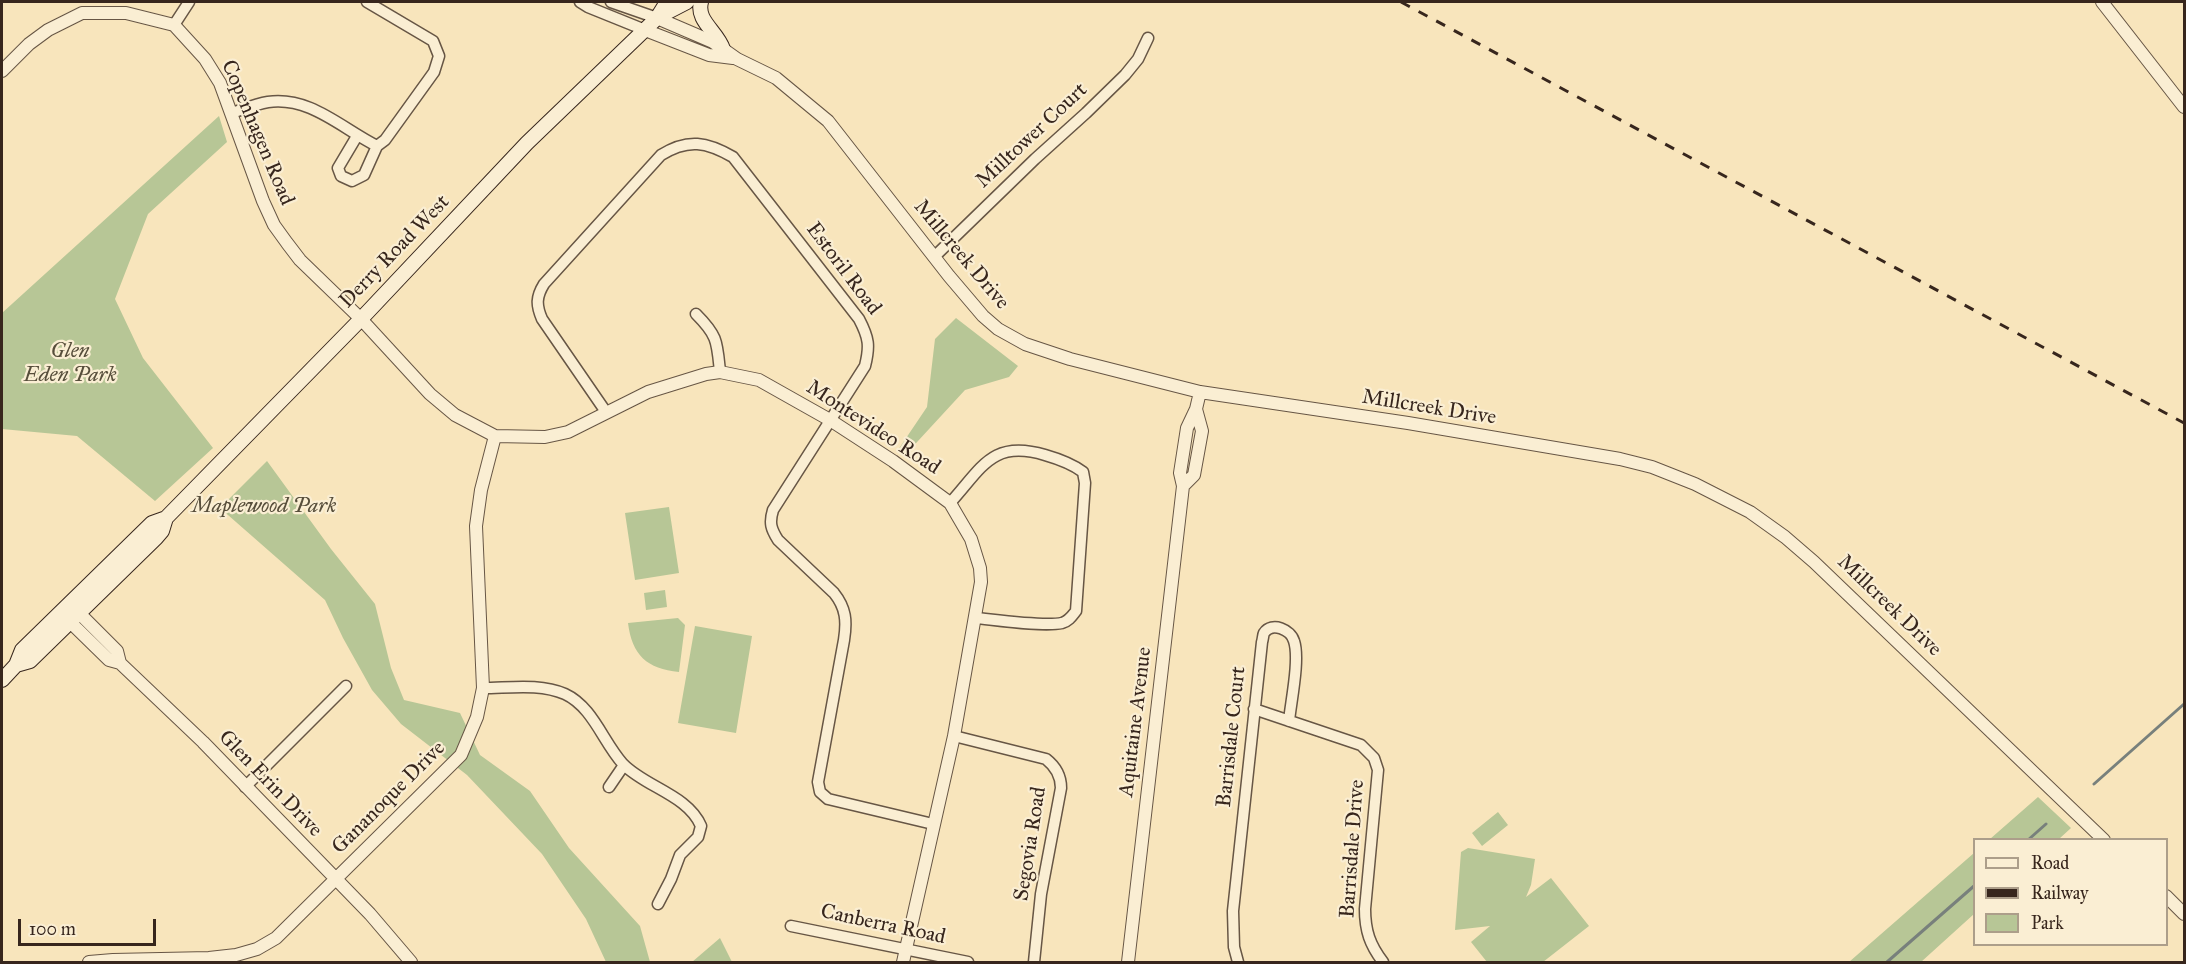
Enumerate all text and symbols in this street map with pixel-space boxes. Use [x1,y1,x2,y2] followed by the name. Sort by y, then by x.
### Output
[215,57,299,209] street label: Copenhagen Road
[971,78,1093,194] street label: Milltower Court
[335,190,455,314] street label: Derry Road West
[908,195,1014,315] street label: Millcreek Drive
[800,218,886,320] street label: Estoril Road
[23,339,117,389] park label: Glen Eden Park
[801,375,945,481] street label: Montevideo Road
[1360,385,1498,431] street label: Millcreek Drive
[192,494,336,520] park label: Maplewood Park
[1831,550,1947,662] street label: Millcreek Drive
[1114,646,1158,798] street label: Aquitaine Avenue
[1212,665,1252,809] street label: Barrisdale Court
[213,725,327,843] street label: Glen Erin Drive
[327,736,451,860] street label: Gananoque Drive
[1336,779,1370,919] street label: Barrisdale Drive
[1010,785,1052,903] street label: Segovia Road
[1973,838,2168,946] legend
[2031,852,2069,874] text: Road
[2031,882,2088,904] text: Railway
[818,899,948,951] street label: Canberra Road
[21,907,159,945] scale bar
[2031,912,2064,934] text: Park
[29,918,76,940] text: 100 m

